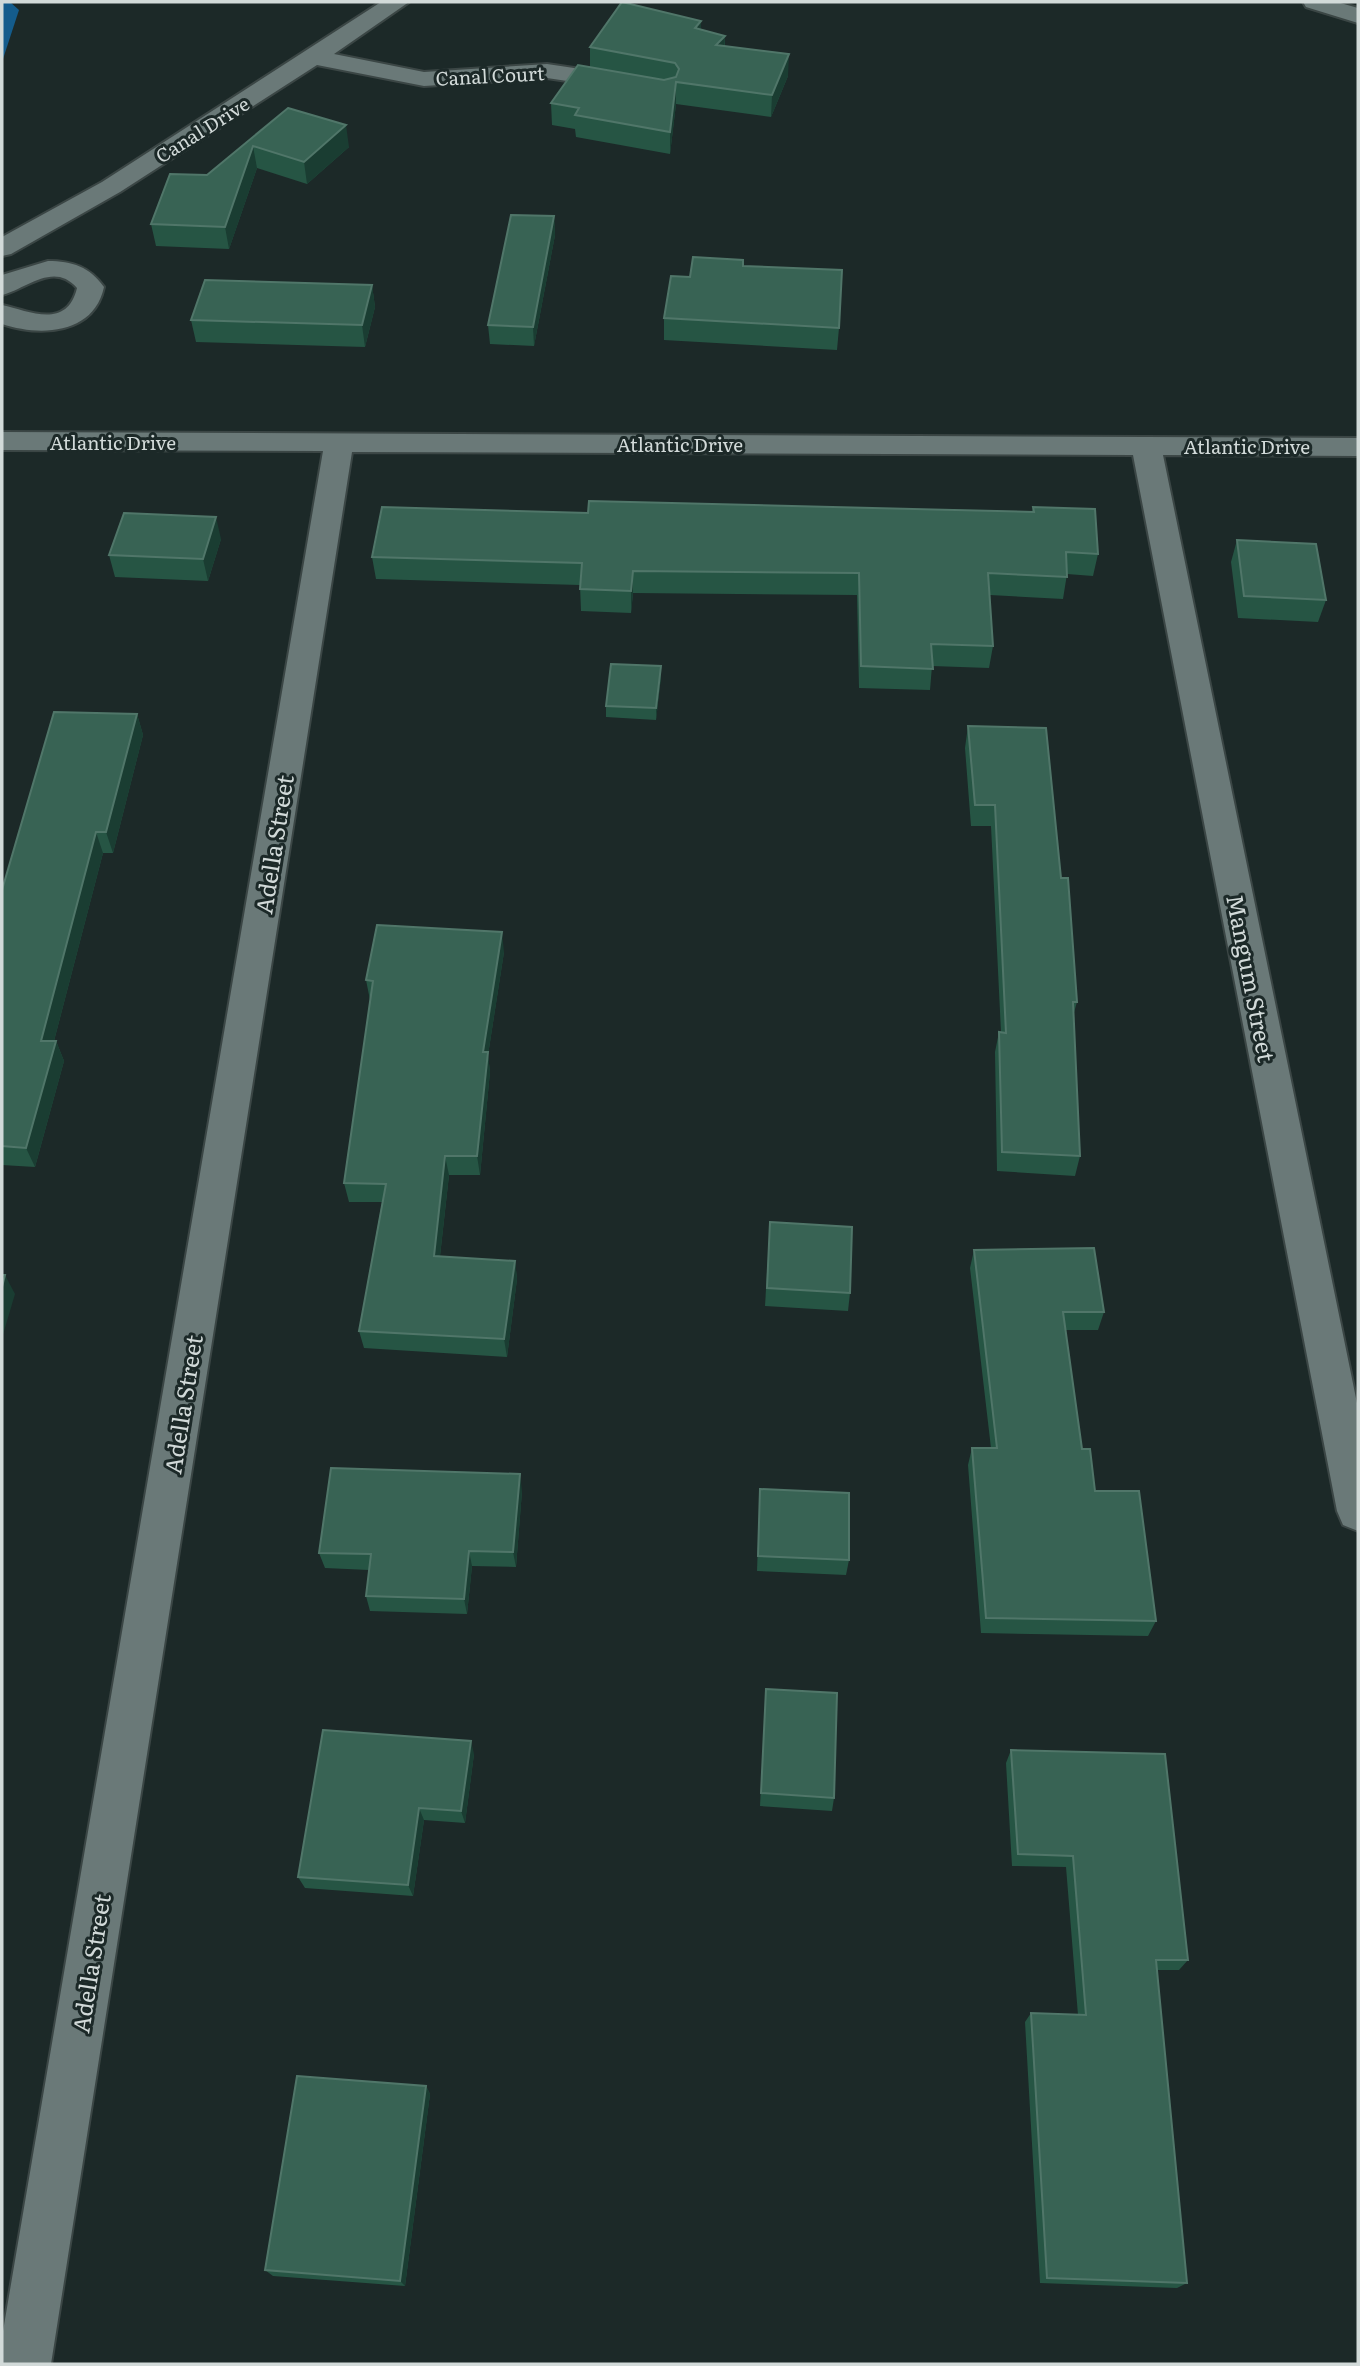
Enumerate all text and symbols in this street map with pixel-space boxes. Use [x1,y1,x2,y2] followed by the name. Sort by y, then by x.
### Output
[435,58,546,92] street label: Canal Court
[150,89,254,169] street label: Canal Drive
[50,428,176,456] street label: Atlantic Drive
[617,430,743,458] street label: Atlantic Drive
[1184,432,1310,460] street label: Atlantic Drive
[245,771,301,916] street label: Adella Street
[1219,891,1285,1065] street label: Mangum Street
[154,1331,210,1476] street label: Adella Street
[62,1890,118,2035] street label: Adella Street

